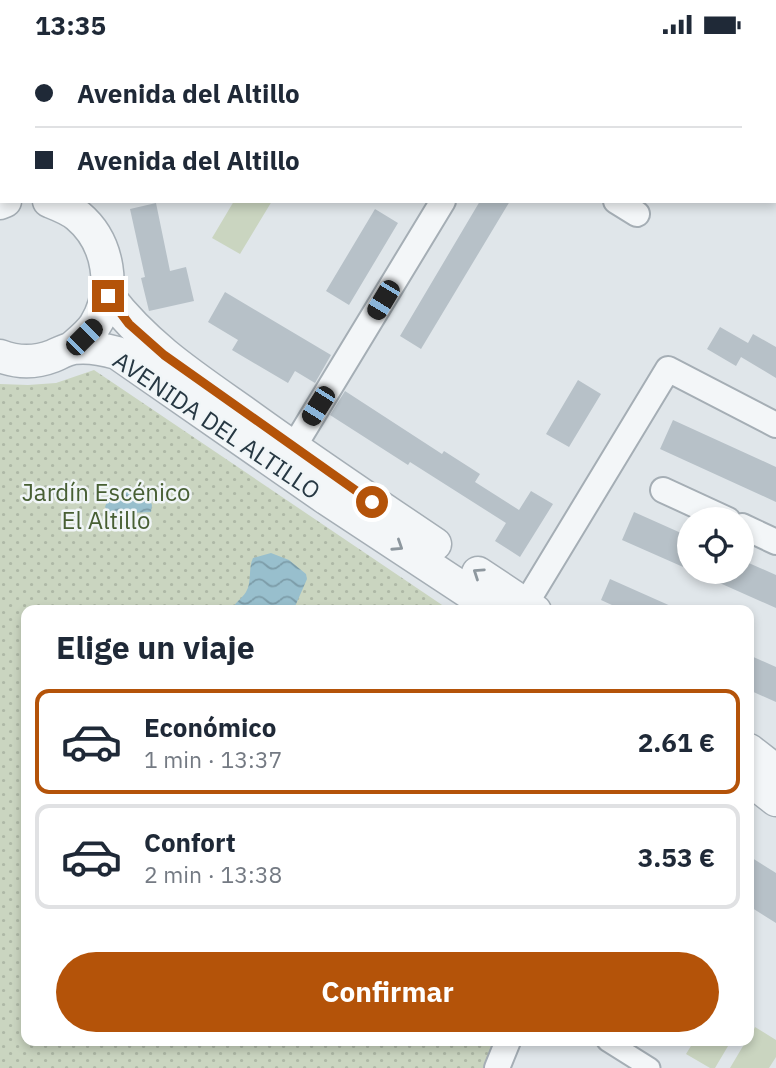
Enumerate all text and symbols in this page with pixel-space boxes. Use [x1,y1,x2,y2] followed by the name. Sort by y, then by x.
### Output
[35,8,106,42] text: 13:35
[77,76,300,110] text: Avenida del Altillo
[77,143,300,177] text: Avenida del Altillo
[364,277,403,323] car
[92,280,124,312] route end
[62,315,107,359] car
[107,344,327,506] street label: AVENIDA DEL ALTILLO
[298,383,339,429] car
[22,476,190,536] park label: Jardín Escénico El Altillo
[356,486,388,518] route start
[677,507,754,584] map controls
[677,507,754,584] button: locate
[391,538,404,551] one-way arrow
[473,569,486,581] one-way arrow
[56,626,255,668] text: Elige un viaje
[60,710,123,773] icon: car
[144,710,276,744] text: Económico
[638,725,715,759] text: 2.61 €
[144,744,282,774] text: 1 min · 13:37
[60,825,123,888] icon: car
[144,825,236,859] text: Confort
[638,840,715,874] text: 3.53 €
[144,859,282,889] text: 2 min · 13:38
[56,952,719,1032] button: Confirmar

